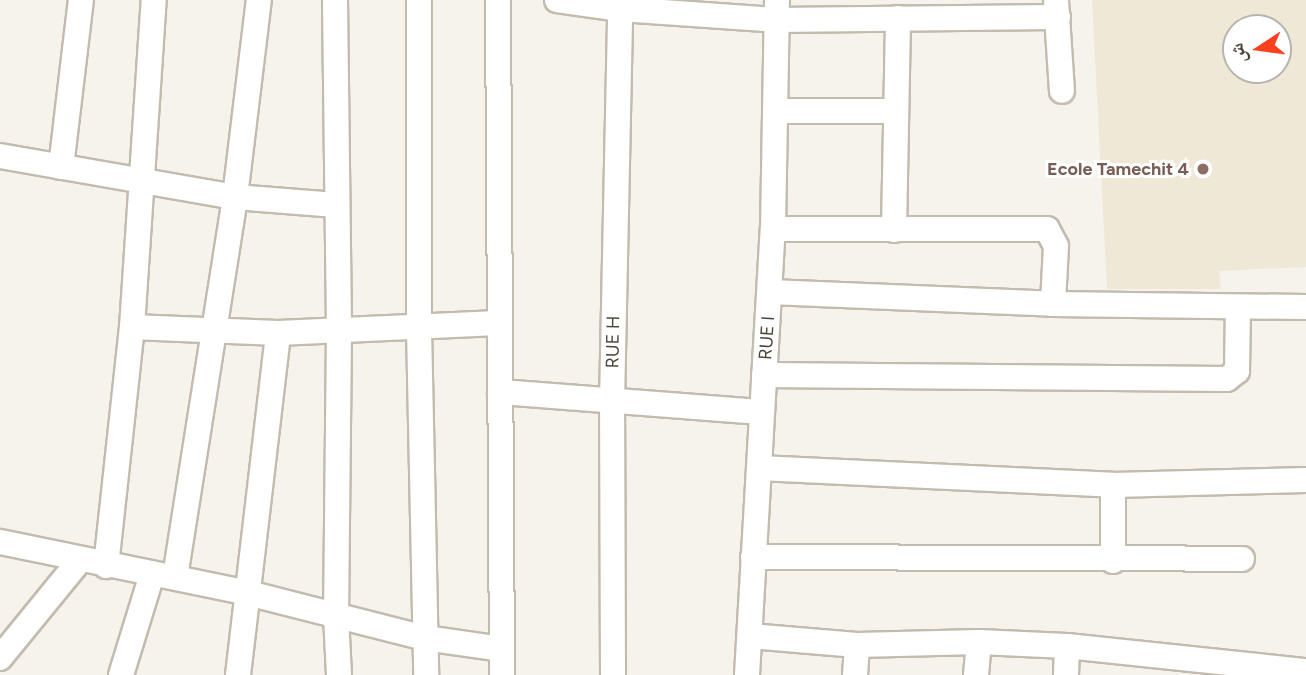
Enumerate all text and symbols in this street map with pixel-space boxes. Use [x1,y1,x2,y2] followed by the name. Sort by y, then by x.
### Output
[1222,14,1292,84] north arrow
[1225,41,1251,66] text: ش
[1047,158,1189,180] place label: Ecole Tamechit 4
[1195,161,1211,177] marker: Ecole Tamechit 4
[755,315,779,361] street label: RUE I
[602,316,624,368] street label: RUE H

